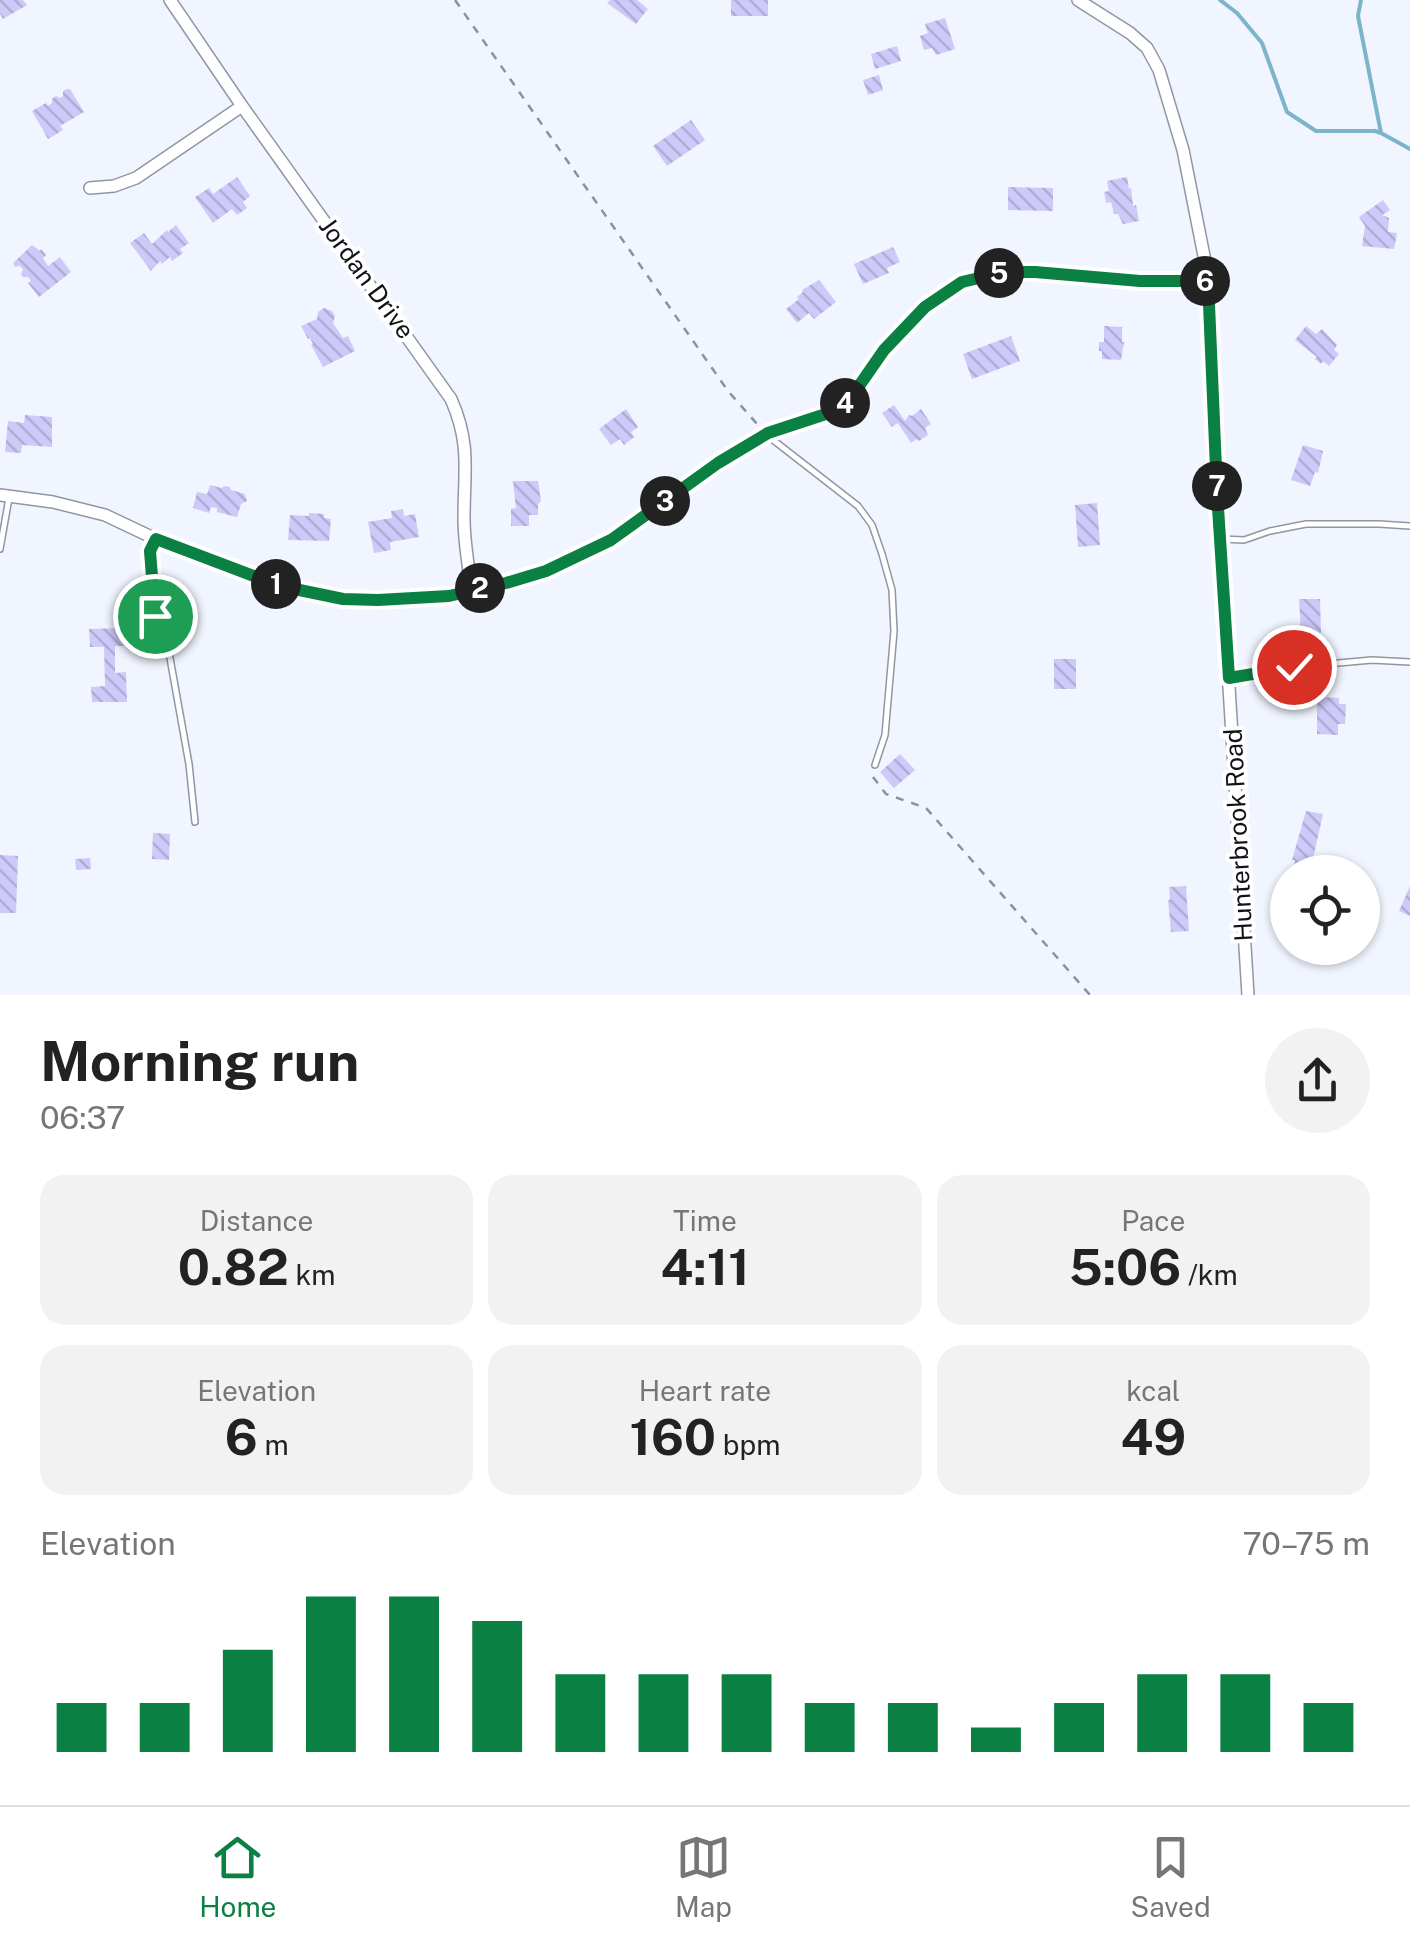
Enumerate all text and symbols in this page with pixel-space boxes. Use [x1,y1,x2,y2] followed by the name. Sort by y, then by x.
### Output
[313,212,421,344] street label: Jordan Drive
[974,248,1024,298] pin: 5
[990,256,1008,289] text: 5
[1180,256,1230,306] pin: 6
[1196,264,1214,297] text: 6
[820,378,870,428] pin: 4
[836,386,854,419] text: 4
[1192,461,1242,511] pin: 7
[1208,469,1226,502] text: 7
[640,476,690,526] pin: 3
[656,484,674,517] text: 3
[251,559,301,609] pin: 1
[455,563,505,613] pin: 2
[270,567,282,600] text: 1
[471,571,489,604] text: 2
[113,574,198,659] pin
[128,589,183,644] icon: arrive
[1252,625,1337,710] pin
[1267,640,1322,695] icon: check
[1217,728,1259,942] street label: Hunterbrook Road
[1270,855,1380,965] map controls
[1270,855,1380,965] button: locate
[1265,1028,1370,1133] button: share
[40,1029,359,1093] text: Morning run
[40,1099,125,1136] text: 06:37
[200,1204,313,1237] text: Distance
[673,1204,737,1237] text: Time
[1121,1204,1185,1237] text: Pace
[178,1237,289,1296] text: 0.82
[660,1237,750,1296] text: 4:11
[1069,1237,1181,1296] text: 5:06
[289,1258,336,1291] text: km
[1181,1258,1238,1291] text: /km
[197,1374,316,1407] text: Elevation
[639,1374,771,1407] text: Heart rate
[1126,1374,1180,1407] text: kcal
[225,1407,258,1466] text: 6
[630,1407,716,1466] text: 160
[1120,1407,1186,1466] text: 49
[258,1428,289,1461] text: m
[716,1428,780,1461] text: bpm
[40,1525,176,1562] text: Elevation
[1243,1525,1370,1562] text: 70–75 m
[199,1830,276,1923] tab: Home
[675,1830,732,1923] tab: Map
[1131,1830,1211,1923] tab: Saved

